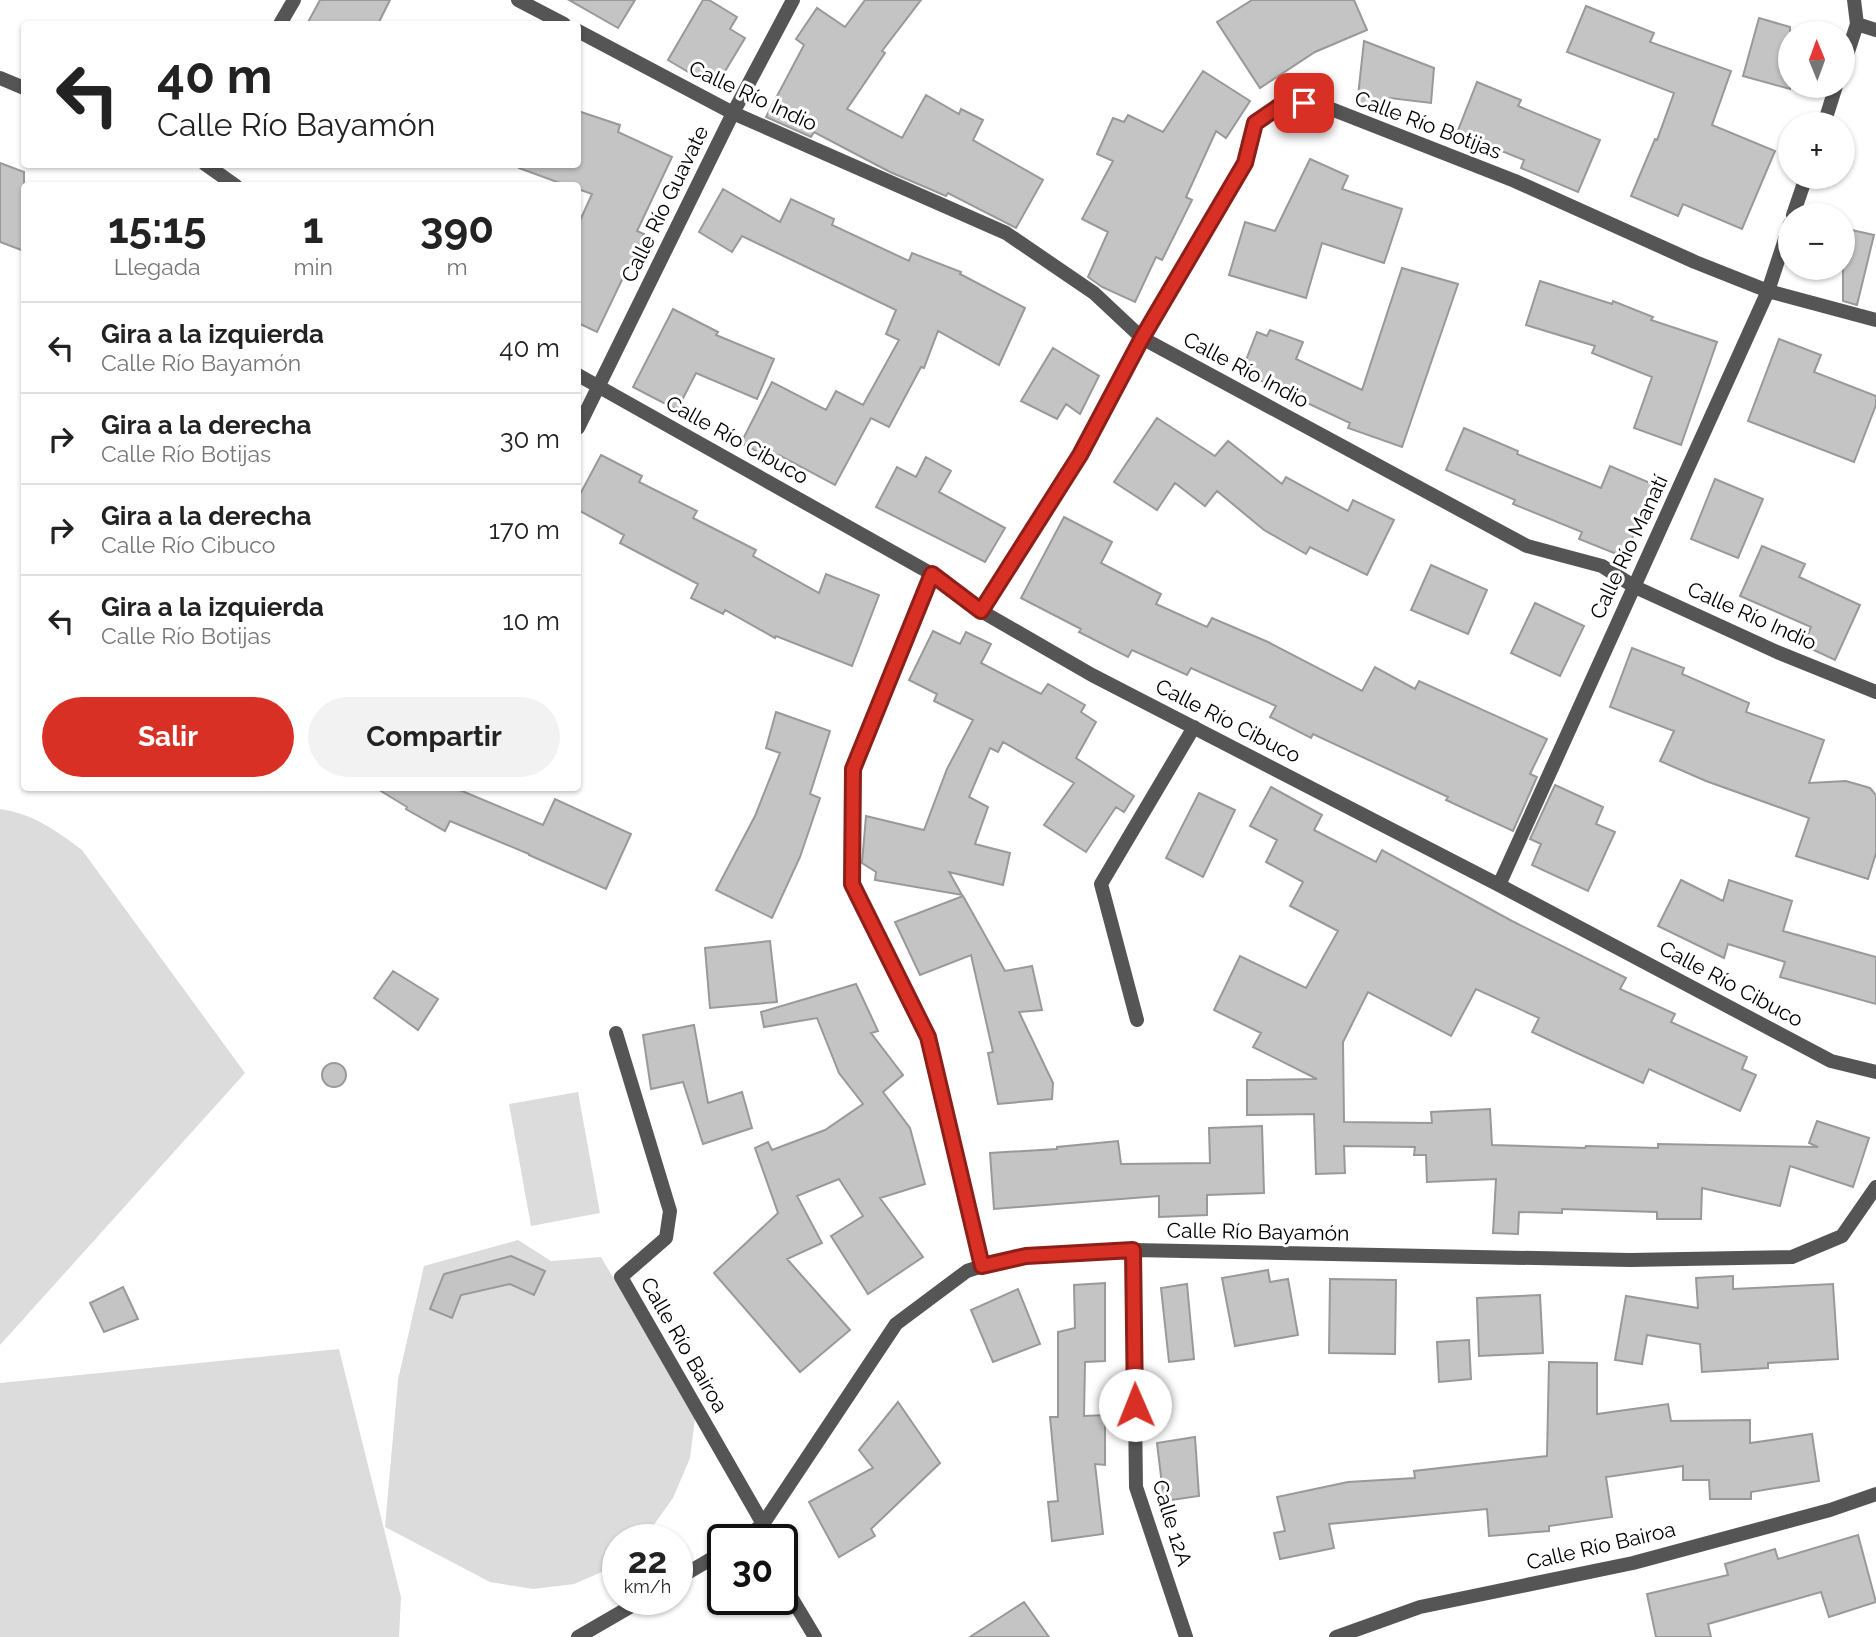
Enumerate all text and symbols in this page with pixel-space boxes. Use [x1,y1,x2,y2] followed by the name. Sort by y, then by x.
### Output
[1778,21,1855,98] north arrow
[1778,21,1855,280] map controls
[157,47,272,104] text: 40 m
[42,49,133,140] icon: left
[685,55,821,136] street label: Calle Río Indio
[1274,73,1334,133] pin
[1285,84,1323,122] icon: arrive
[1351,85,1505,164] street label: Calle Río Botijas
[157,106,435,143] text: Calle Río Bayamón
[1778,112,1855,189] button: +
[616,121,713,286] street label: Calle Río Guavate
[1778,203,1855,280] button: −
[108,204,206,253] text: 15:15
[303,204,324,253] text: 1
[420,204,494,253] text: 390
[114,253,201,280] text: Llegada
[293,253,333,280] text: min
[446,253,468,280] text: m
[101,319,324,349] text: Gira a la izquierda
[1179,326,1313,413] street label: Calle Río Indio
[42,329,80,367] icon: left
[499,333,560,363] text: 40 m
[101,349,301,376] text: Calle Río Bayamón
[662,390,813,489] street label: Calle Río Cibuco
[101,410,311,440] text: Gira a la derecha
[42,420,80,458] icon: right
[500,424,560,454] text: 30 m
[101,440,271,467] text: Calle Río Botijas
[1584,470,1673,623] street label: Calle Río Manatí
[101,501,311,531] text: Gira a la derecha
[42,511,80,549] icon: right
[489,515,560,545] text: 170 m
[101,531,276,558] text: Calle Río Cibuco
[1684,576,1821,655] street label: Calle Río Indio
[101,592,324,622] text: Gira a la izquierda
[42,602,80,640] icon: left
[502,606,560,636] text: 10 m
[101,622,271,649] text: Calle Río Botijas
[1152,673,1305,768] street label: Calle Río Cibuco
[42,697,294,777] button: Salir
[308,697,560,777] button: Compartir
[1655,935,1807,1032] street label: Calle Río Cibuco
[1166,1217,1350,1246] street label: Calle Río Bayamón
[636,1273,733,1417] street label: Calle Río Bairoa
[1098,1368,1172,1442] position arrow
[1148,1477,1197,1569] street label: Calle 12A
[1524,1516,1678,1575] street label: Calle Río Bairoa
[707,1524,798,1615] speed limit sign: 30
[628,1540,667,1581] text: 22
[624,1576,671,1597] text: km/h

